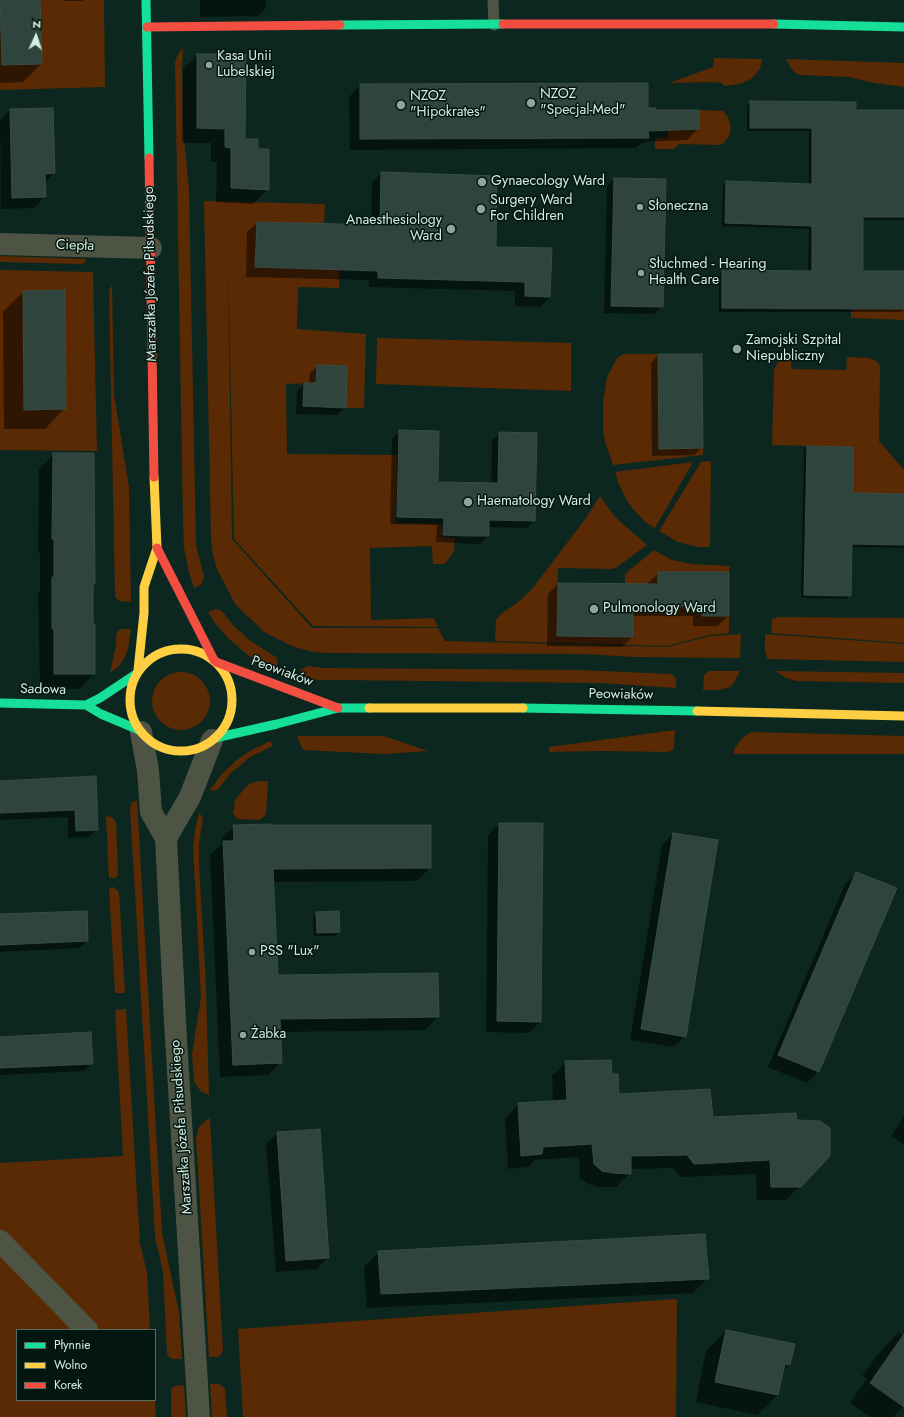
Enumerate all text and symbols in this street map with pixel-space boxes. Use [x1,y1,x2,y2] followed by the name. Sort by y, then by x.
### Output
[16,16,56,56] north arrow
[32,16,41,32] text: N
[217,49,275,82] place label: Kasa Unii Lubelskiej
[204,60,214,70] marker: Kasa Unii Lubelskiej
[540,87,625,120] place label: NZOZ "Specjal-Med"
[410,89,486,122] place label: NZOZ "Hipokrates"
[525,97,537,109] marker: NZOZ "Specjal-Med"
[395,99,407,111] marker: NZOZ "Hipokrates"
[491,174,605,190] place label: Gynaecology Ward
[476,176,488,188] marker: Gynaecology Ward
[141,186,161,362] street label: Marszałka Józefa Piłsudskiego
[490,193,572,226] place label: Surgery Ward For Children
[648,199,708,215] place label: Słoneczna
[635,202,645,212] marker: Słoneczna
[475,203,487,215] marker: Surgery Ward For Children
[346,213,442,246] place label: Anaesthesiology Ward
[445,223,457,235] marker: Anaesthesiology Ward
[56,237,94,255] street label: Ciepła
[649,257,766,290] place label: Słuchmed - Hearing Health Care
[636,268,646,278] marker: Słuchmed - Hearing Health Care
[746,333,841,366] place label: Zamojski Szpital Niepubliczny
[731,343,743,355] marker: Zamojski Szpital Niepubliczny
[477,494,591,510] place label: Haematology Ward
[462,496,474,508] marker: Haematology Ward
[603,601,716,617] place label: Pulmonology Ward
[588,603,600,615] marker: Pulmonology Ward
[249,653,315,691] street label: Peowiaków
[20,681,66,699] street label: Sadowa
[589,686,653,704] street label: Peowiaków
[260,944,319,960] place label: PSS "Lux"
[247,947,257,957] marker: PSS "Lux"
[251,1027,286,1043] place label: Żabka
[238,1030,248,1040] marker: Żabka
[168,1039,196,1215] street label: Marszałka Józefa Piłsudskiego
[16,1329,156,1401] legend
[54,1336,91,1354] text: Płynnie
[54,1356,87,1374] text: Wolno
[54,1376,82,1394] text: Korek

